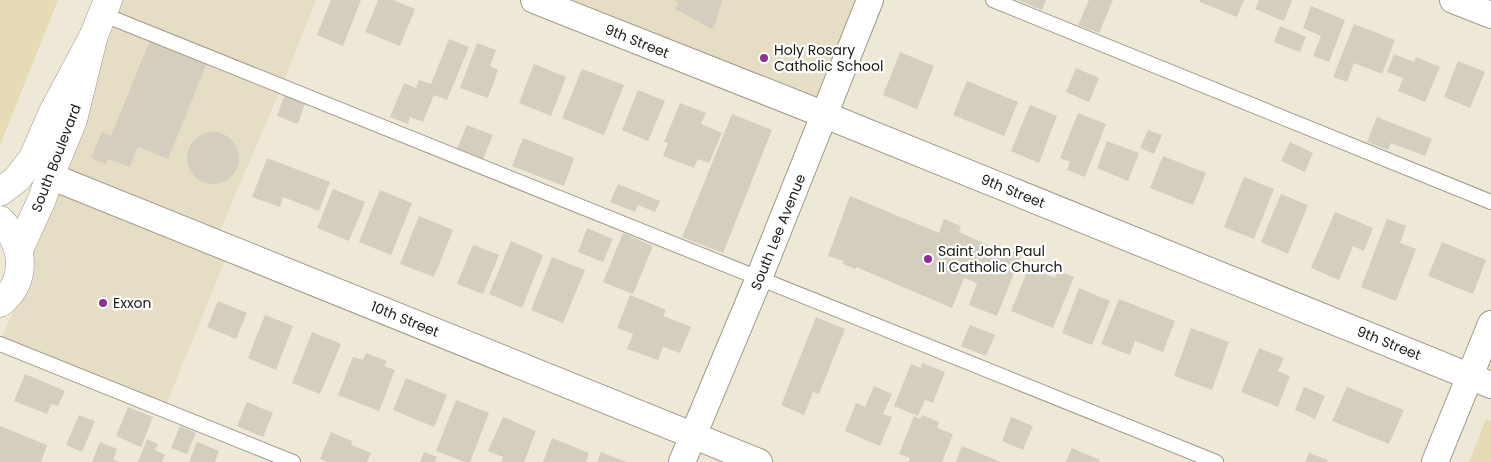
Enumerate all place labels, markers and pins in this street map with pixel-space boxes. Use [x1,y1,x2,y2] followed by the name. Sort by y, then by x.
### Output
[774,40,883,76] place label: Holy Rosary Catholic School
[758,52,770,64] marker: Holy Rosary Catholic School
[938,241,1062,277] place label: Saint John Paul II Catholic Church
[922,253,934,265] marker: Saint John Paul II Catholic Church
[113,293,152,313] place label: Exxon
[97,297,109,309] marker: Exxon

